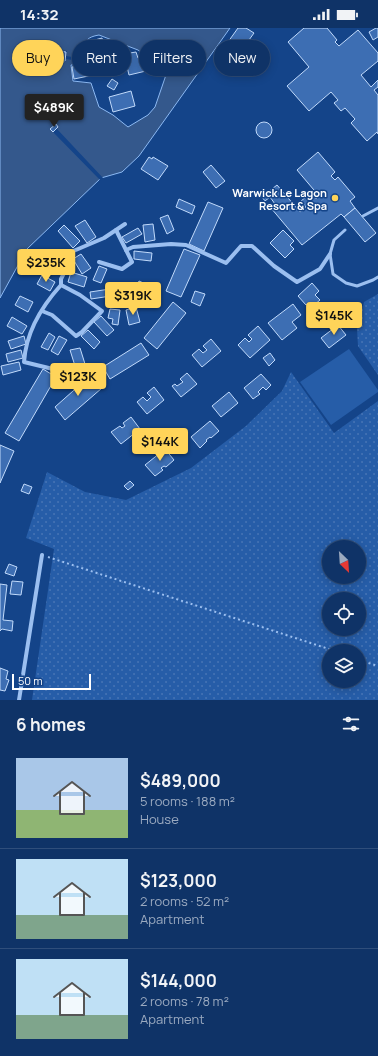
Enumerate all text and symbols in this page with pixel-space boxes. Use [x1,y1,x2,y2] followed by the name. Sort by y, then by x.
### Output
[20,4,59,25] text: 14:32
[12,40,64,76] chip: Buy
[72,40,131,76] chip: Rent
[139,40,206,76] chip: Filters
[214,40,270,76] chip: New
[26,94,82,128] pin: $489K
[34,98,74,116] text: $489K
[232,185,327,213] place label: Warwick Le Lagon Resort & Spa
[330,193,340,203] marker: Warwick Le Lagon Resort & Spa
[18,249,74,283] pin: $235K
[26,253,66,271] text: $235K
[105,282,161,316] pin: $319K
[114,286,152,304] text: $319K
[306,302,362,336] pin: $145K
[315,306,353,324] text: $145K
[50,363,106,397] pin: $123K
[59,367,97,385] text: $123K
[132,428,188,462] pin: $144K
[141,432,179,450] text: $144K
[322,540,366,584] north arrow
[322,540,366,688] map controls
[322,592,366,636] button: locate
[322,644,366,688] button: layers
[12,672,91,691] scale bar
[18,673,43,688] text: 50 m
[16,713,86,736] text: 6 homes
[340,713,362,735] icon: filters
[140,769,221,792] text: $489,000
[48,774,96,822] icon: home
[140,792,235,810] text: 5 rooms · 188 m²
[140,810,179,828] text: House
[140,869,217,892] text: $123,000
[48,875,96,923] icon: home
[140,892,229,910] text: 2 rooms · 52 m²
[140,910,204,928] text: Apartment
[140,969,217,992] text: $144,000
[48,975,96,1023] icon: home
[140,992,229,1010] text: 2 rooms · 78 m²
[140,1010,204,1028] text: Apartment

